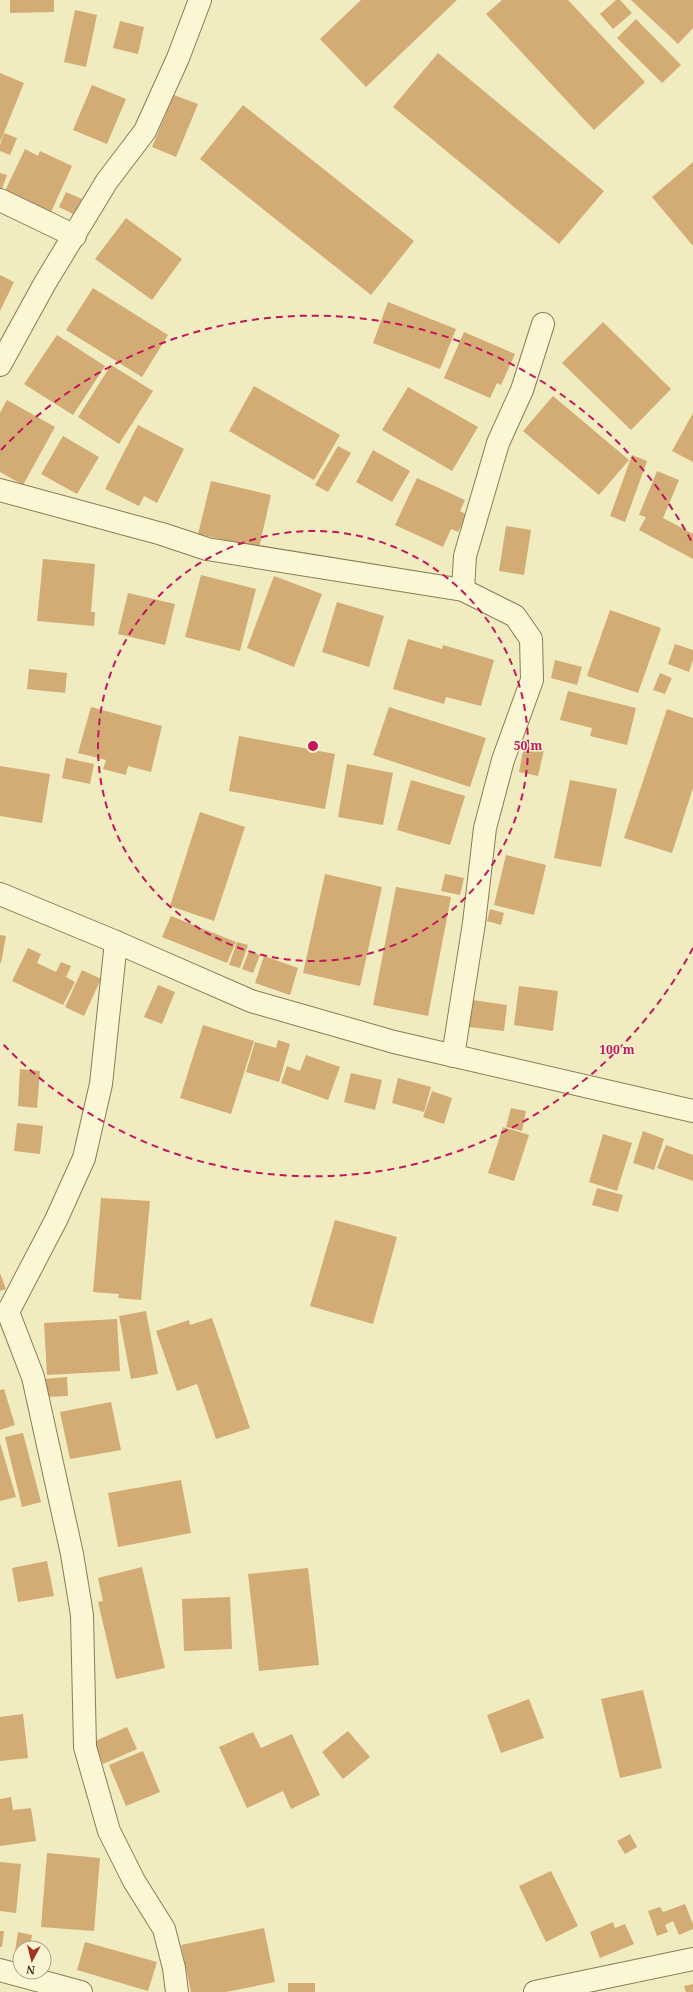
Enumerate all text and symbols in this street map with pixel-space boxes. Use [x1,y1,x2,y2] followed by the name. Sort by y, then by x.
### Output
[514,737,542,754] text: 50 m
[306,739,320,753] centre of rings
[599,1041,635,1058] text: 100 m
[12,1940,52,1980] north arrow
[25,1962,36,1978] text: N

